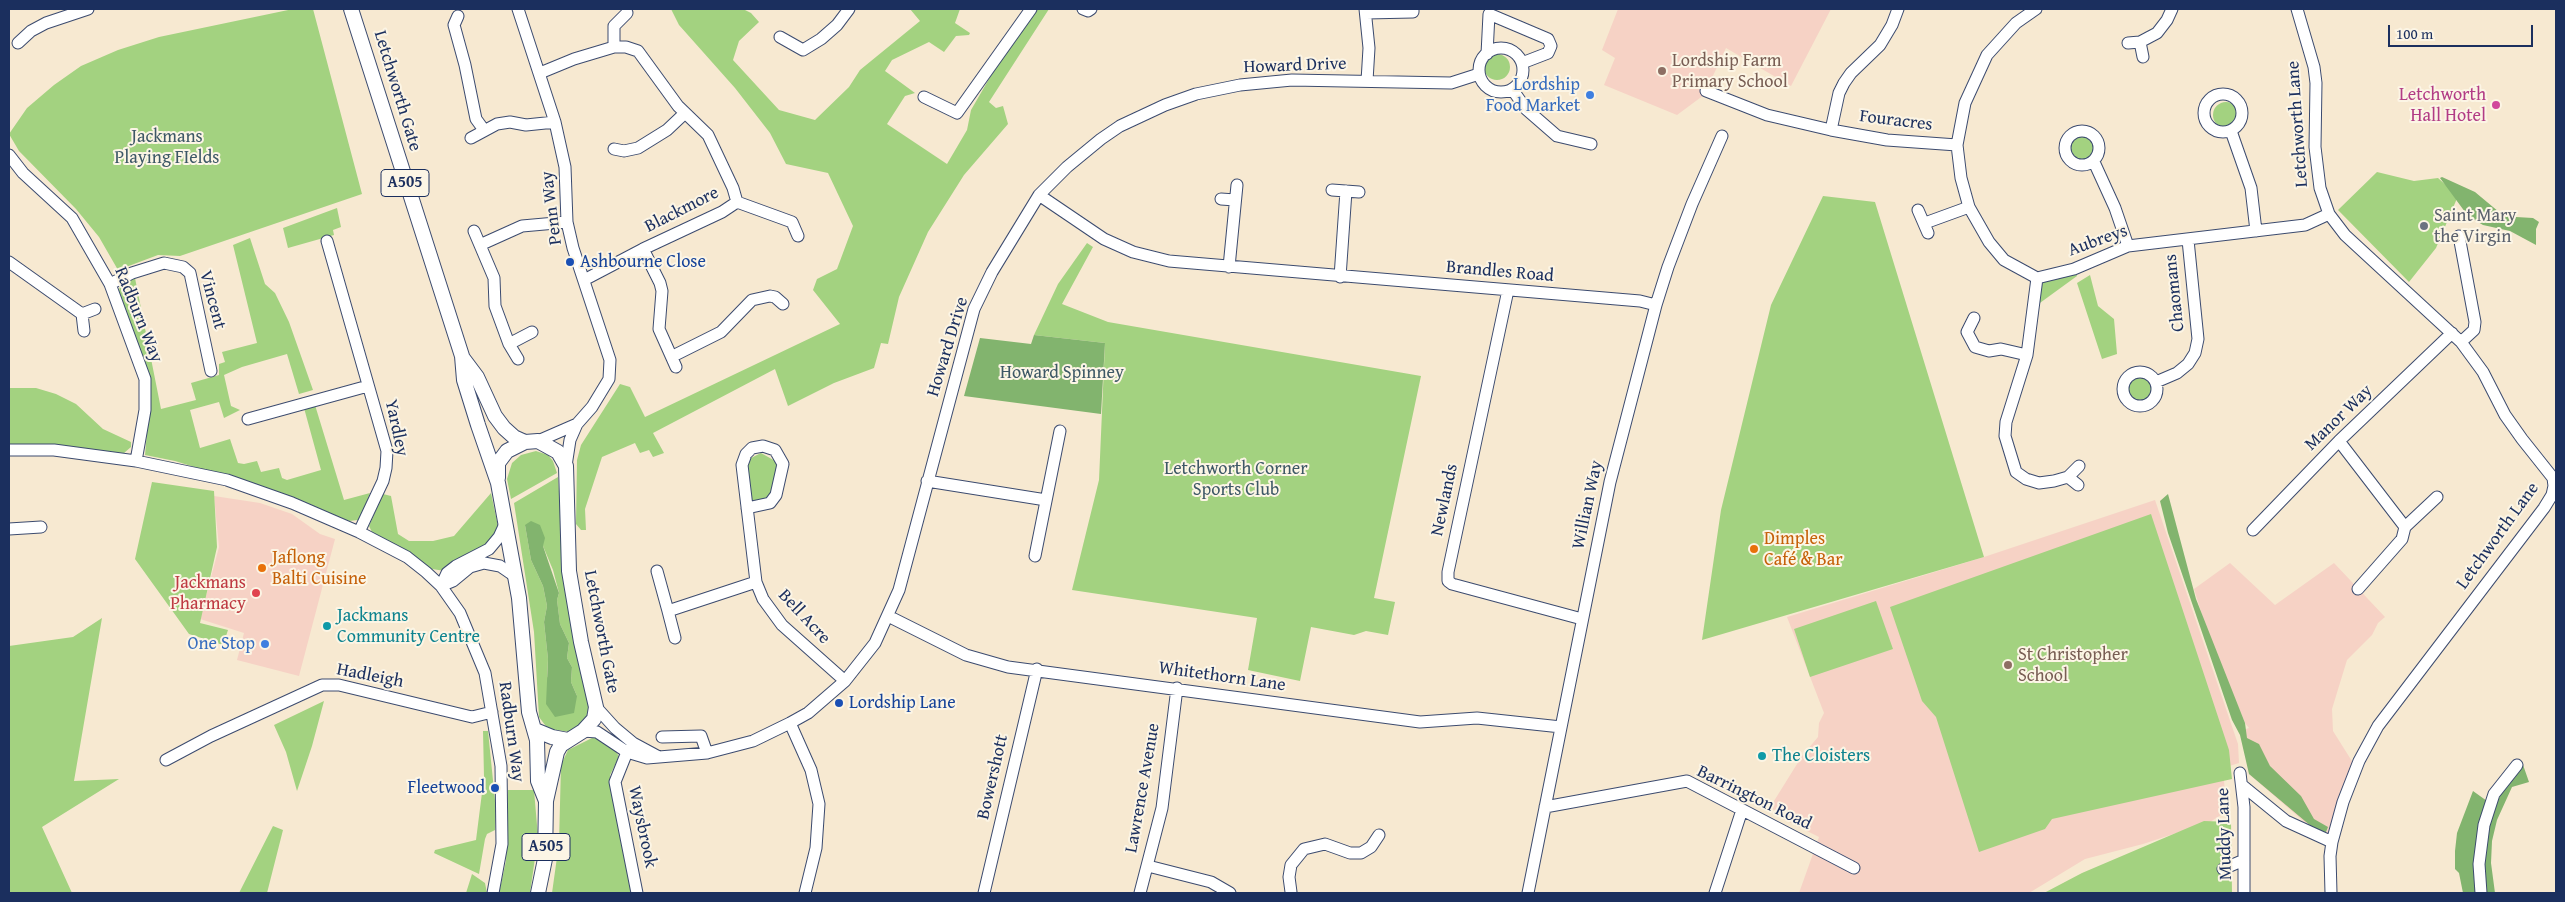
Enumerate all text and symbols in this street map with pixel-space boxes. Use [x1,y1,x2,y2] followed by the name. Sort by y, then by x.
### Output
[2390,15,2535,47] scale bar
[2396,23,2433,44] text: 100 m
[368,28,426,154] street label: Letchworth Gate
[1672,50,1788,92] place label: Lordship Farm Primary School
[1243,53,1347,79] street label: Howard Drive
[2283,60,2313,188] street label: Letchworth Lane
[1656,65,1668,77] marker: Lordship Farm Primary School
[1486,74,1580,116] place label: Lordship Food Market
[2399,84,2486,126] place label: Letchworth Hall Hotel
[1584,89,1596,101] marker: Lordship Food Market
[2490,99,2502,111] marker: Letchworth Hall Hotel
[1858,106,1934,136] street label: Fouracres
[115,126,219,168] park label: Jackmans Playing FIelds
[381,170,429,197] road number: A505
[537,170,567,246] street label: Penn Way
[641,182,723,238] street label: Blackmore
[2434,205,2516,248] place label: Saint Mary the Virgin
[2065,220,2131,262] street label: Aubreys
[2418,220,2430,232] marker: Saint Mary the Virgin
[580,251,706,273] place label: Ashbourne Close
[2160,253,2190,333] street label: Chaomans
[564,256,576,268] marker: Ashbourne Close
[1445,257,1555,287] street label: Brandles Road
[109,264,167,366] street label: Radburn Way
[194,268,230,332] street label: Vincent
[923,295,973,399] street label: Howard Drive
[1000,362,1124,384] park label: Howard Spinney
[2301,380,2377,456] street label: Manor Way
[379,398,413,458] street label: Yardley
[1164,458,1308,500] park label: Letchworth Corner Sports Club
[1568,459,1608,551] street label: Willian Way
[1427,462,1463,538] street label: Newlands
[2452,478,2544,594] street label: Letchworth Lane
[1764,528,1843,570] place label: Dimples Café & Bar
[1748,543,1760,555] marker: Dimples Café & Bar
[272,547,366,590] place label: Jaflong Balti Cuisine
[256,562,268,574] marker: Jaflong Balti Cuisine
[578,569,624,695] street label: Letchworth Gate
[170,572,246,614] place label: Jackmans Pharmacy
[773,585,835,649] street label: Bell Acre
[250,587,262,599] marker: Jackmans Pharmacy
[337,605,480,648] place label: Jackmans Community Centre
[321,620,333,632] marker: Jackmans Community Centre
[188,633,255,655] place label: One Stop
[259,638,271,650] marker: One Stop
[2018,644,2128,686] place label: St Christopher School
[1157,657,1287,697] street label: Whitethorn Lane
[335,659,405,693] street label: Hadleigh
[2002,659,2014,671] marker: St Christopher School
[493,680,529,784] street label: Radburn Way
[849,692,956,714] place label: Lordship Lane
[833,697,845,709] marker: Lordship Lane
[1121,722,1165,854] street label: Lawrence Avenue
[973,732,1013,822] street label: Bowershott
[1772,745,1870,767] place label: The Cloisters
[1756,750,1768,762] marker: The Cloisters
[1693,761,1815,835] street label: Barrington Road
[407,777,485,799] place label: Fleetwood
[489,782,501,794] marker: Fleetwood
[623,784,661,870] street label: Waysbrook
[2213,787,2237,881] street label: Muddy Lane
[522,834,570,860] road number: A505

